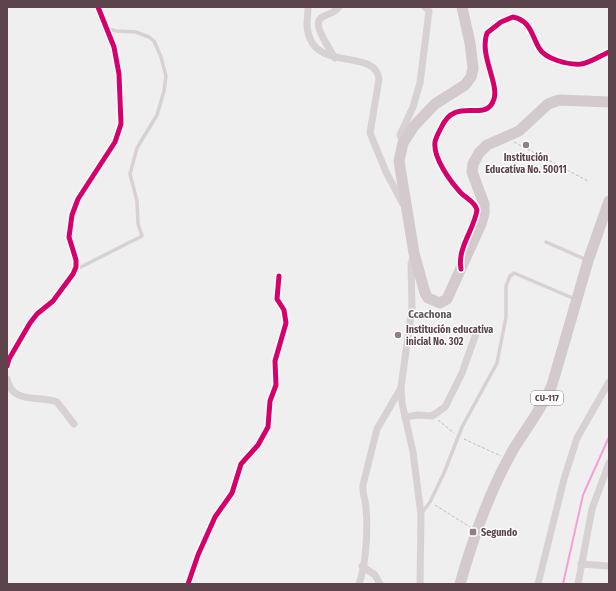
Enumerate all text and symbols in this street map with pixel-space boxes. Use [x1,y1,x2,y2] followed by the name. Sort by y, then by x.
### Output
[521,140,531,150] marker: Institución Educativa No. 50011
[485,151,567,176] place label: Institución Educativa No. 50011
[408,308,452,321] district label: Ccachona
[406,323,493,348] place label: Institución educativa inicial No. 302
[393,330,403,340] marker: Institución educativa inicial No. 302
[531,391,563,405] road number: CU-117
[468,527,478,537] marker: Segundo
[481,527,518,539] place label: Segundo

